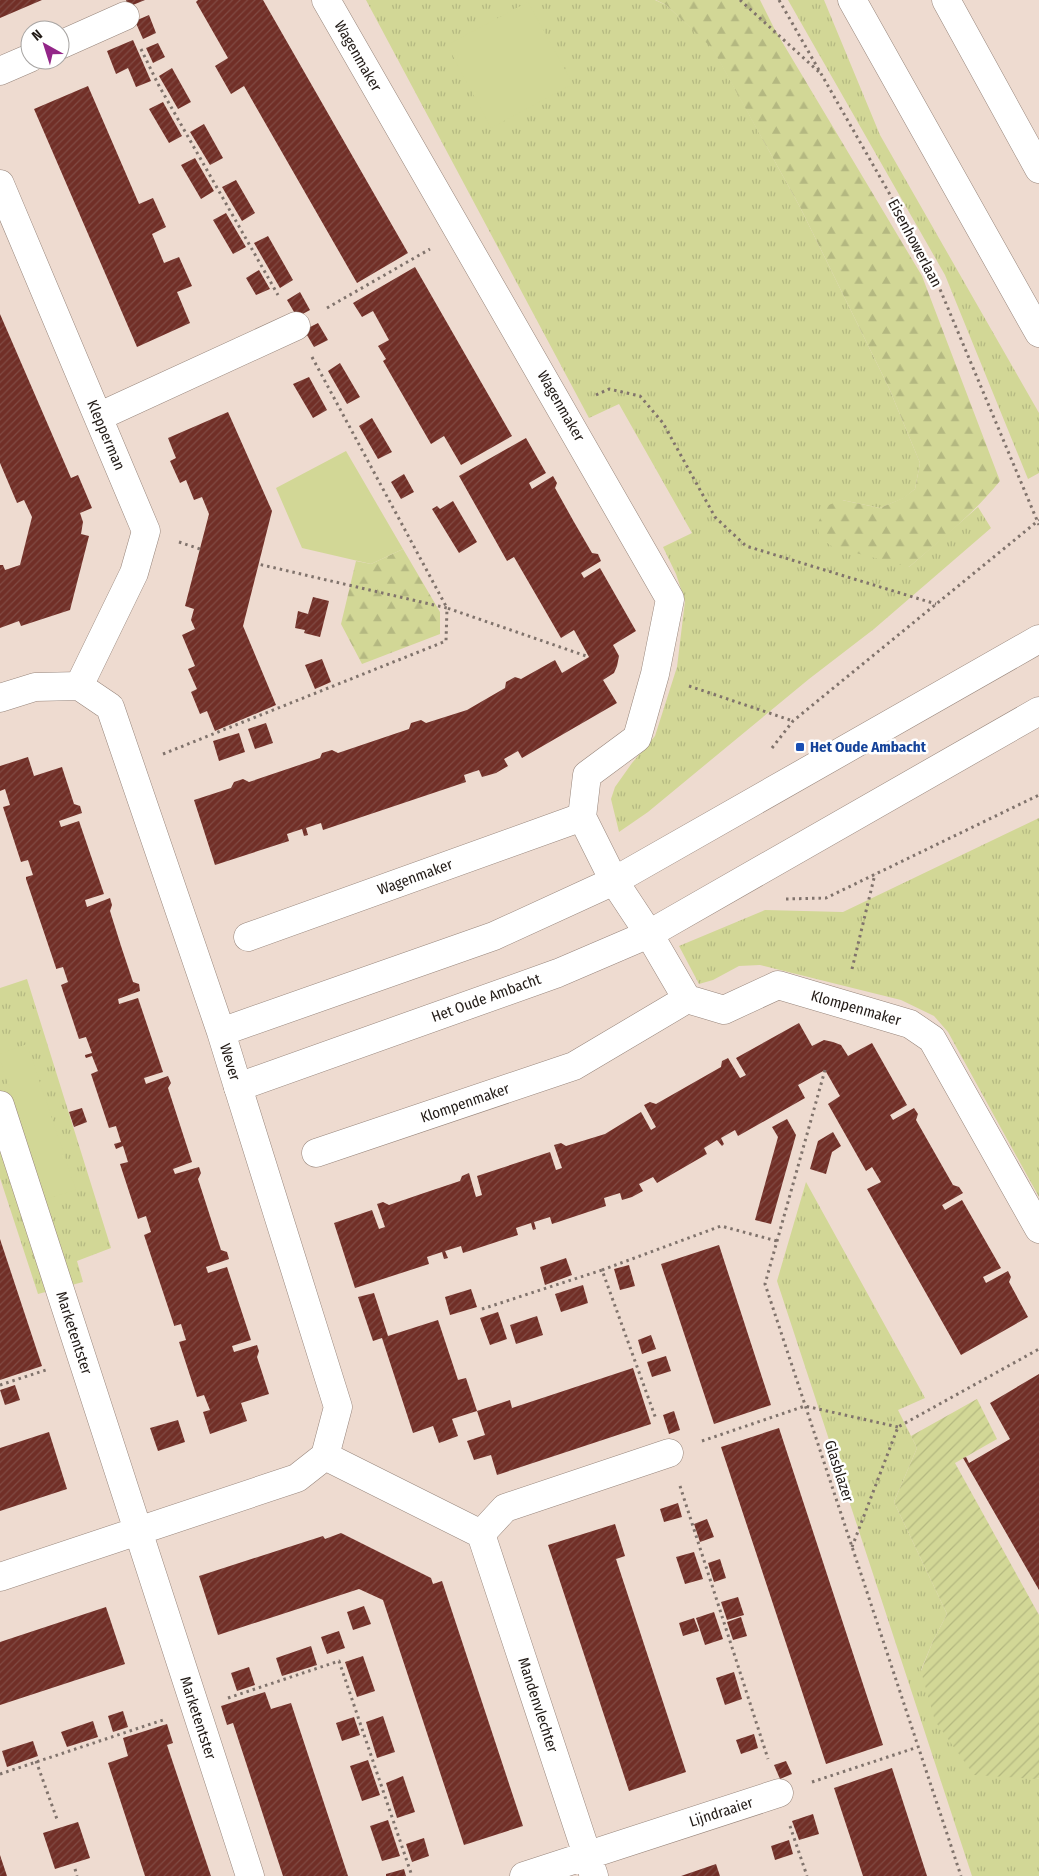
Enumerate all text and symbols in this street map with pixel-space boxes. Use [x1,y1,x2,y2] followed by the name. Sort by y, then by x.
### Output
[331,18,386,95] street label: Wagenmaker
[20,20,70,70] north arrow
[29,26,46,45] text: N
[884,196,946,290] street label: Eisenhowerlaan
[534,368,589,445] street label: Wagenmaker
[83,397,129,473] street label: Klepperman
[810,738,927,756] place label: Het Oude Ambacht
[794,741,806,753] marker: Het Oude Ambacht
[375,855,456,899] street label: Wagenmaker
[429,970,543,1026] street label: Het Oude Ambacht
[809,987,904,1030] street label: Klompenmaker
[216,1041,244,1083] street label: Wever
[418,1079,513,1127] street label: Klompenmaker
[52,1289,96,1377] street label: Marketentster
[821,1438,858,1505] street label: Glasblazer
[514,1655,562,1755] street label: Mandenvlechter
[176,1674,220,1762] street label: Marketentster
[687,1793,756,1831] street label: Lijndraaier

